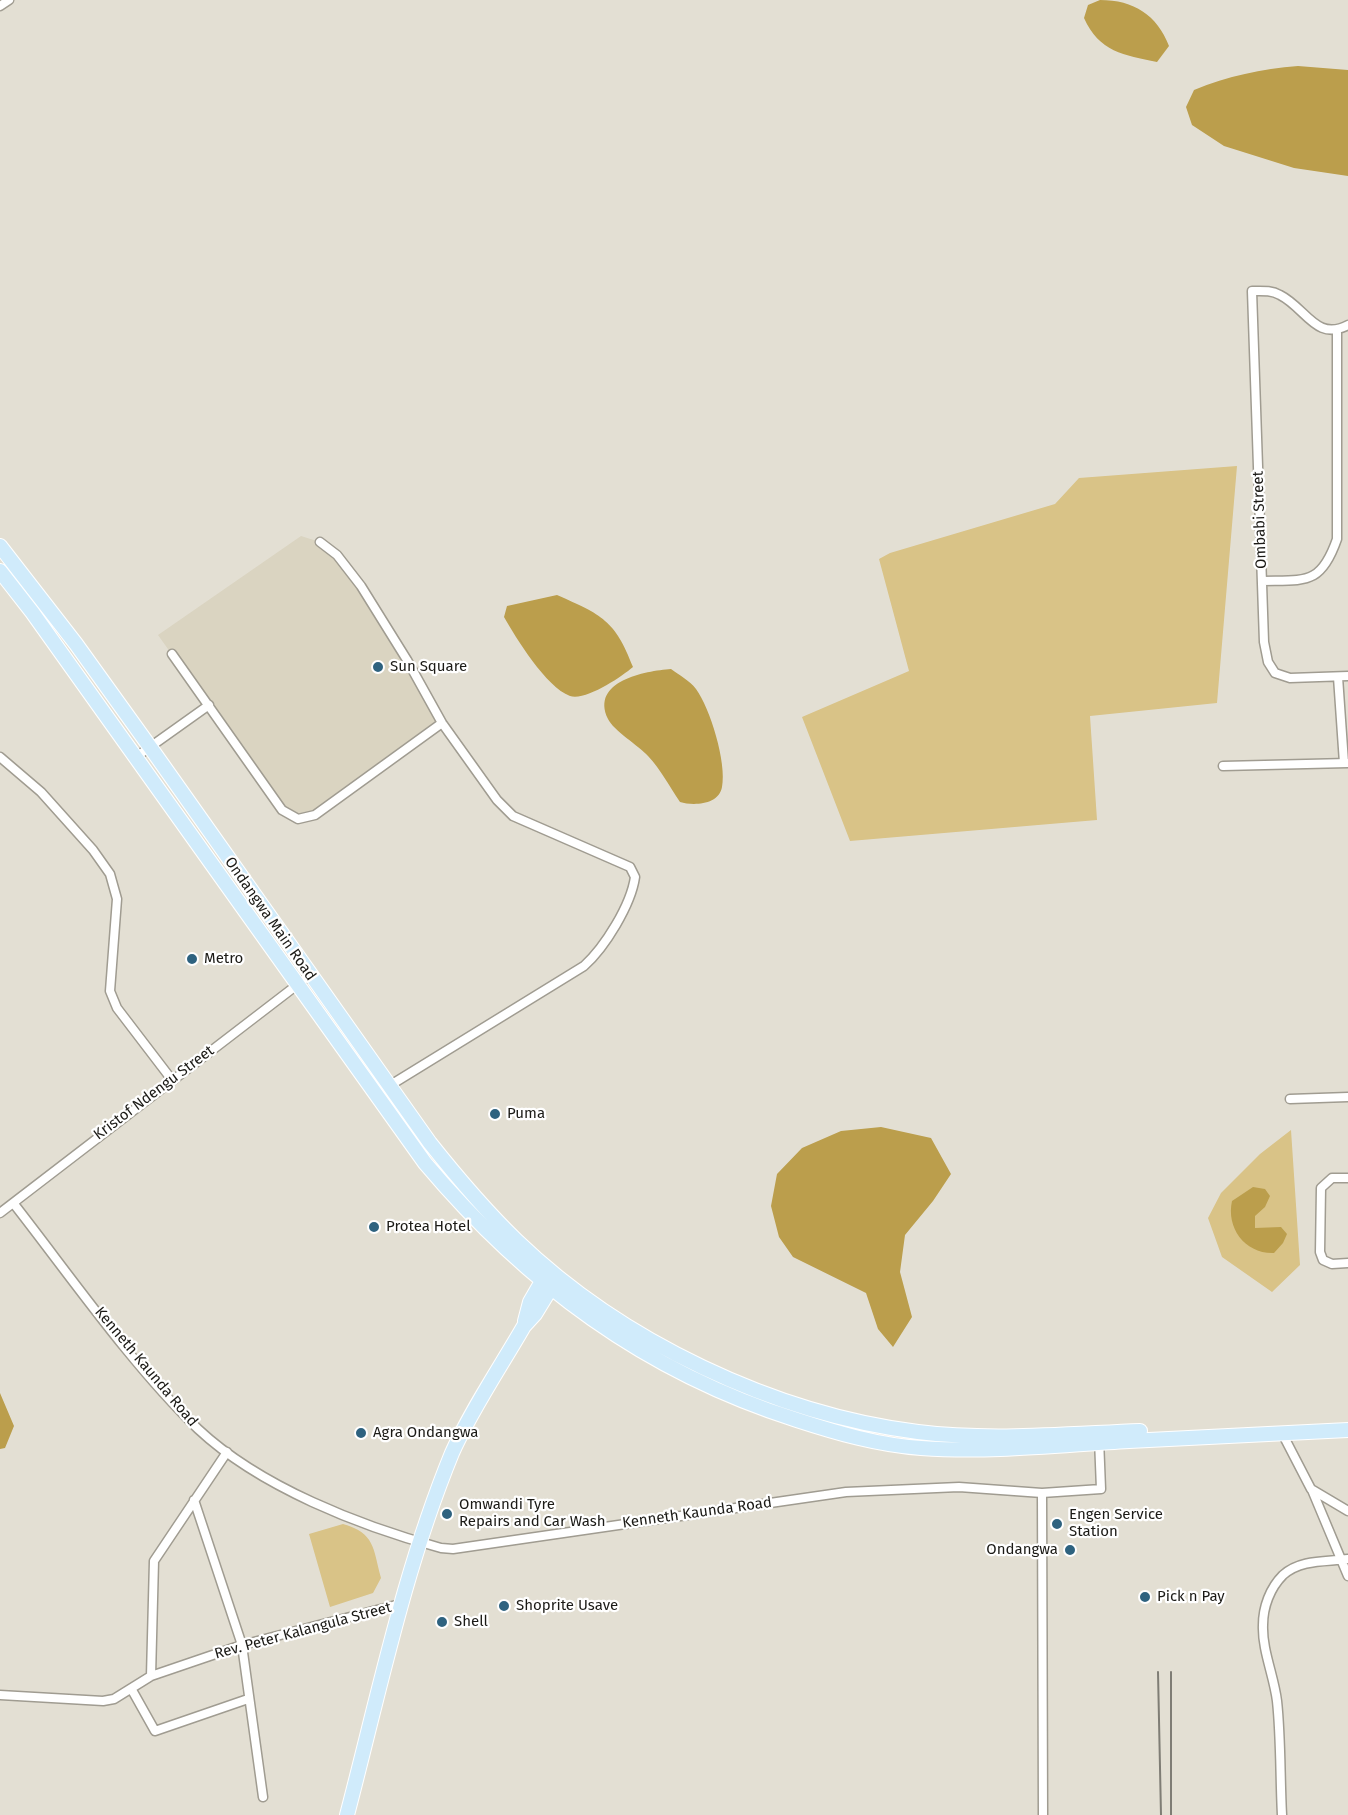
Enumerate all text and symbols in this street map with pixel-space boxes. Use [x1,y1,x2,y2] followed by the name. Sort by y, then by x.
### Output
[1249,471,1271,569] street label: Ombabi Street
[390,658,467,676] place label: Sun Square
[371,660,385,674] marker: Sun Square
[220,854,320,984] street label: Ondangwa Main Road
[204,950,243,968] place label: Metro
[185,952,199,966] marker: Metro
[90,1042,218,1144] street label: Kristof Ndengu Street
[507,1105,545,1123] place label: Puma
[488,1107,502,1121] marker: Puma
[386,1218,471,1236] place label: Protea Hotel
[367,1220,381,1234] marker: Protea Hotel
[91,1303,201,1431] street label: Kenneth Kaunda Road
[373,1424,478,1442] place label: Agra Ondangwa
[354,1426,368,1440] marker: Agra Ondangwa
[621,1494,773,1532] street label: Kenneth Kaunda Road
[459,1496,606,1531] place label: Omwandi Tyre Repairs and Car Wash
[1069,1506,1163,1541] place label: Engen Service Station
[440,1507,454,1521] marker: Omwandi Tyre Repairs and Car Wash
[1050,1517,1064,1531] marker: Engen Service Station
[986,1541,1058,1559] place label: Ondangwa
[1063,1543,1077,1557] marker: Ondangwa
[1157,1588,1225,1606] place label: Pick n Pay
[1138,1590,1152,1604] marker: Pick n Pay
[516,1597,618,1615] place label: Shoprite Usave
[213,1599,393,1663] street label: Rev. Peter Kalangula Street
[497,1599,511,1613] marker: Shoprite Usave
[454,1613,488,1631] place label: Shell
[435,1615,449,1629] marker: Shell

